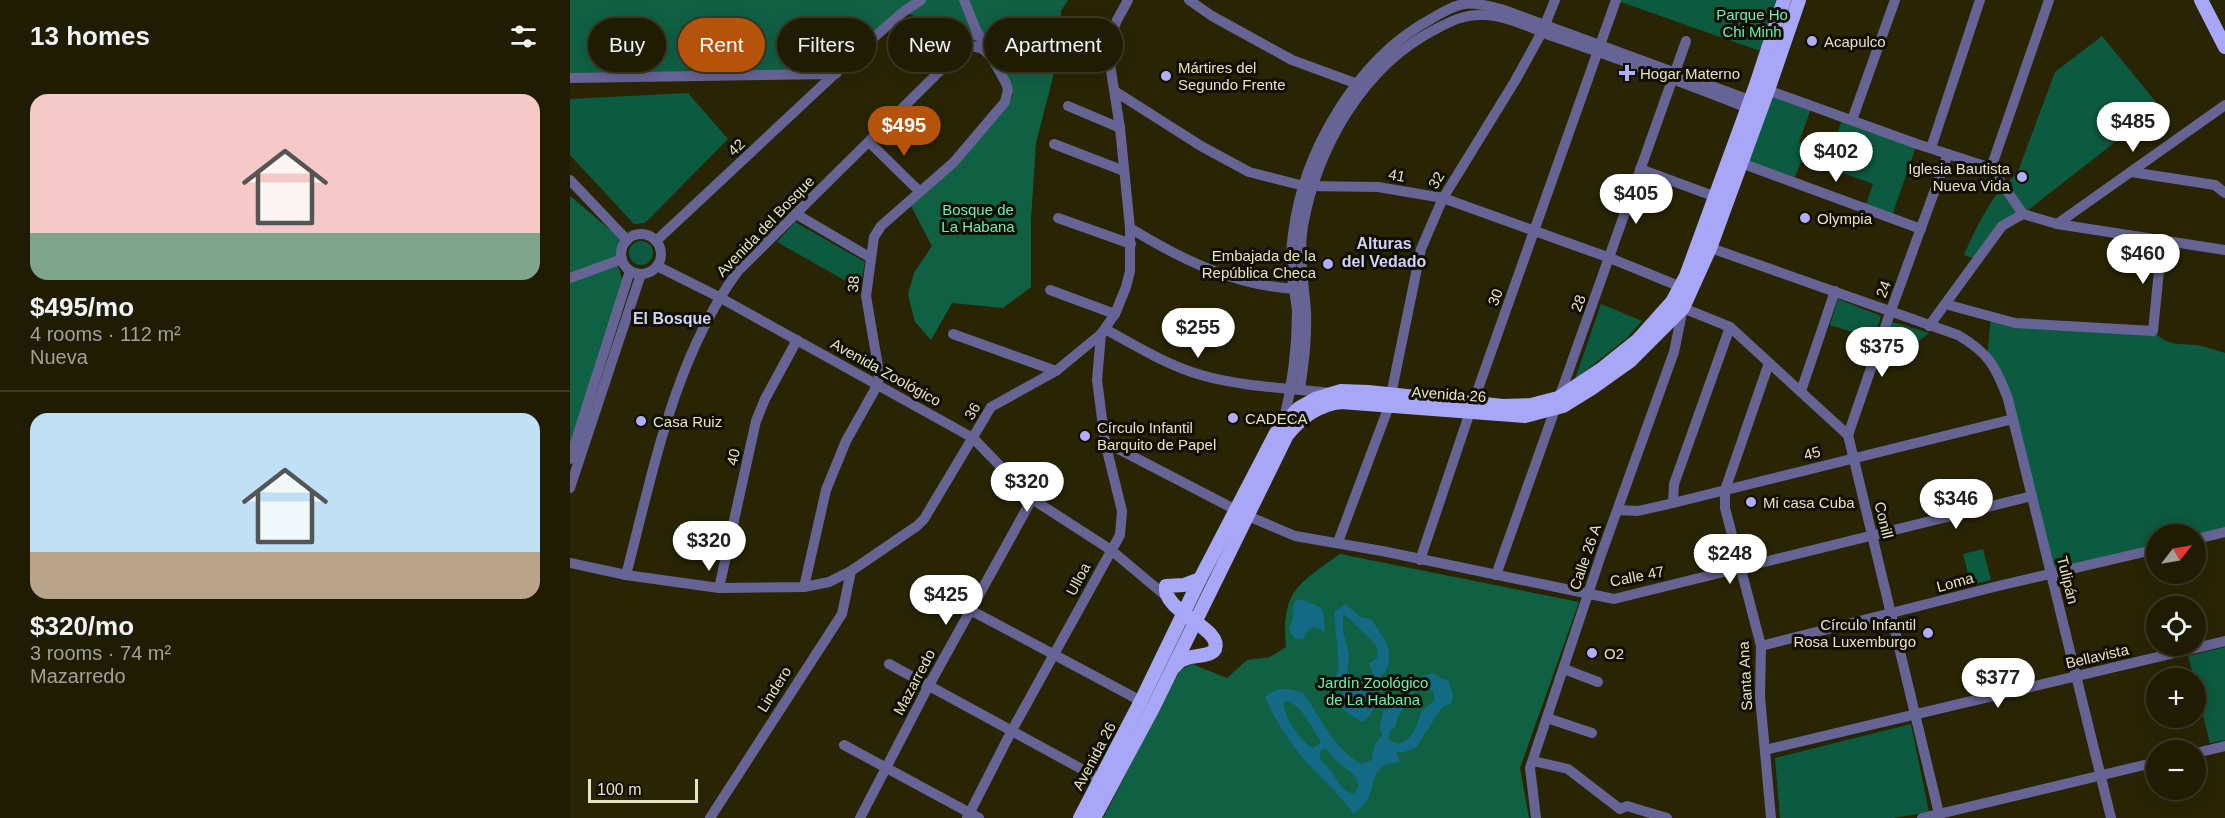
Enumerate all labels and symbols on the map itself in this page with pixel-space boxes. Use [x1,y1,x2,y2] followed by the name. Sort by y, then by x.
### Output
[1716,6,1788,40] park label: Parque Ho Chi Minh
[1824,33,1886,50] place label: Acapulco
[1805,34,1819,48] marker: Acapulco
[1178,59,1286,93] place label: Mártires del Segundo Frente
[1618,64,1636,82] marker: Hogar Materno
[1640,65,1740,82] place label: Hogar Materno
[1159,69,1173,83] marker: Mártires del Segundo Frente
[2097,102,2169,153] pin: $485
[868,106,940,157] pin: $495
[1800,132,1872,183] pin: $402
[724,135,748,159] street label: 42
[1908,160,2011,194] place label: Iglesia Bautista Nueva Vida
[1387,165,1407,185] street label: 41
[1424,169,1448,191] street label: 32
[2015,170,2029,184] marker: Iglesia Bautista Nueva Vida
[713,172,817,280] street label: Avenida del Bosque
[1600,174,1672,225] pin: $405
[941,201,1015,235] park label: Bosque de La Habana
[1817,210,1873,227] place label: Olympia
[1798,211,1812,225] marker: Olympia
[2107,234,2179,285] pin: $460
[1342,235,1426,270] district label: Alturas del Vedado
[1202,247,1317,281] place label: Embajada de la República Checa
[1321,257,1335,271] marker: Embajada de la República Checa
[844,275,862,293] street label: 38
[1872,278,1894,300] street label: 24
[1484,286,1506,308] street label: 30
[1567,292,1589,314] street label: 28
[1162,308,1234,359] pin: $255
[633,310,711,327] district label: El Bosque
[1846,327,1918,378] pin: $375
[828,335,944,409] street label: Avenida Zoológico
[1411,383,1487,405] street label: Avenida 26
[960,399,984,423] street label: 36
[1245,410,1308,427] place label: CADECA
[1226,411,1240,425] marker: CADECA
[653,413,722,430] place label: Casa Ruiz
[634,414,648,428] marker: Casa Ruiz
[1097,419,1216,453] place label: Círculo Infantil Barquito de Papel
[1078,429,1092,443] marker: Círculo Infantil Barquito de Papel
[1802,443,1822,463] street label: 45
[723,447,743,467] street label: 40
[991,462,1063,513] pin: $320
[1920,479,1992,530] pin: $346
[1763,494,1855,511] place label: Mi casa Cuba
[1744,495,1758,509] marker: Mi casa Cuba
[1871,500,1897,540] street label: Conill
[673,521,745,572] pin: $320
[1566,522,1604,592] street label: Calle 26 A
[2146,524,2206,584] north arrow
[1694,534,1766,585] pin: $248
[2054,554,2082,606] street label: Tulipán
[1062,559,1094,598] street label: Ulloa
[1608,562,1666,590] street label: Calle 47
[1935,569,1976,595] street label: Loma
[910,575,982,626] pin: $425
[1793,616,1916,650] place label: Círculo Infantil Rosa Luxemburgo
[1921,626,1935,640] marker: Círculo Infantil Rosa Luxemburgo
[1735,640,1755,711] street label: Santa Ana
[2064,640,2131,672] street label: Bellavista
[1604,645,1624,662] place label: O2
[890,646,938,718] street label: Mazarredo
[1585,646,1599,660] marker: O2
[1962,658,2034,709] pin: $377
[754,663,794,715] street label: Lindero
[1318,674,1428,708] park label: Jardín Zoológico de La Habana
[1069,719,1119,793] street label: Avenida 26
[588,776,698,804] scale bar

